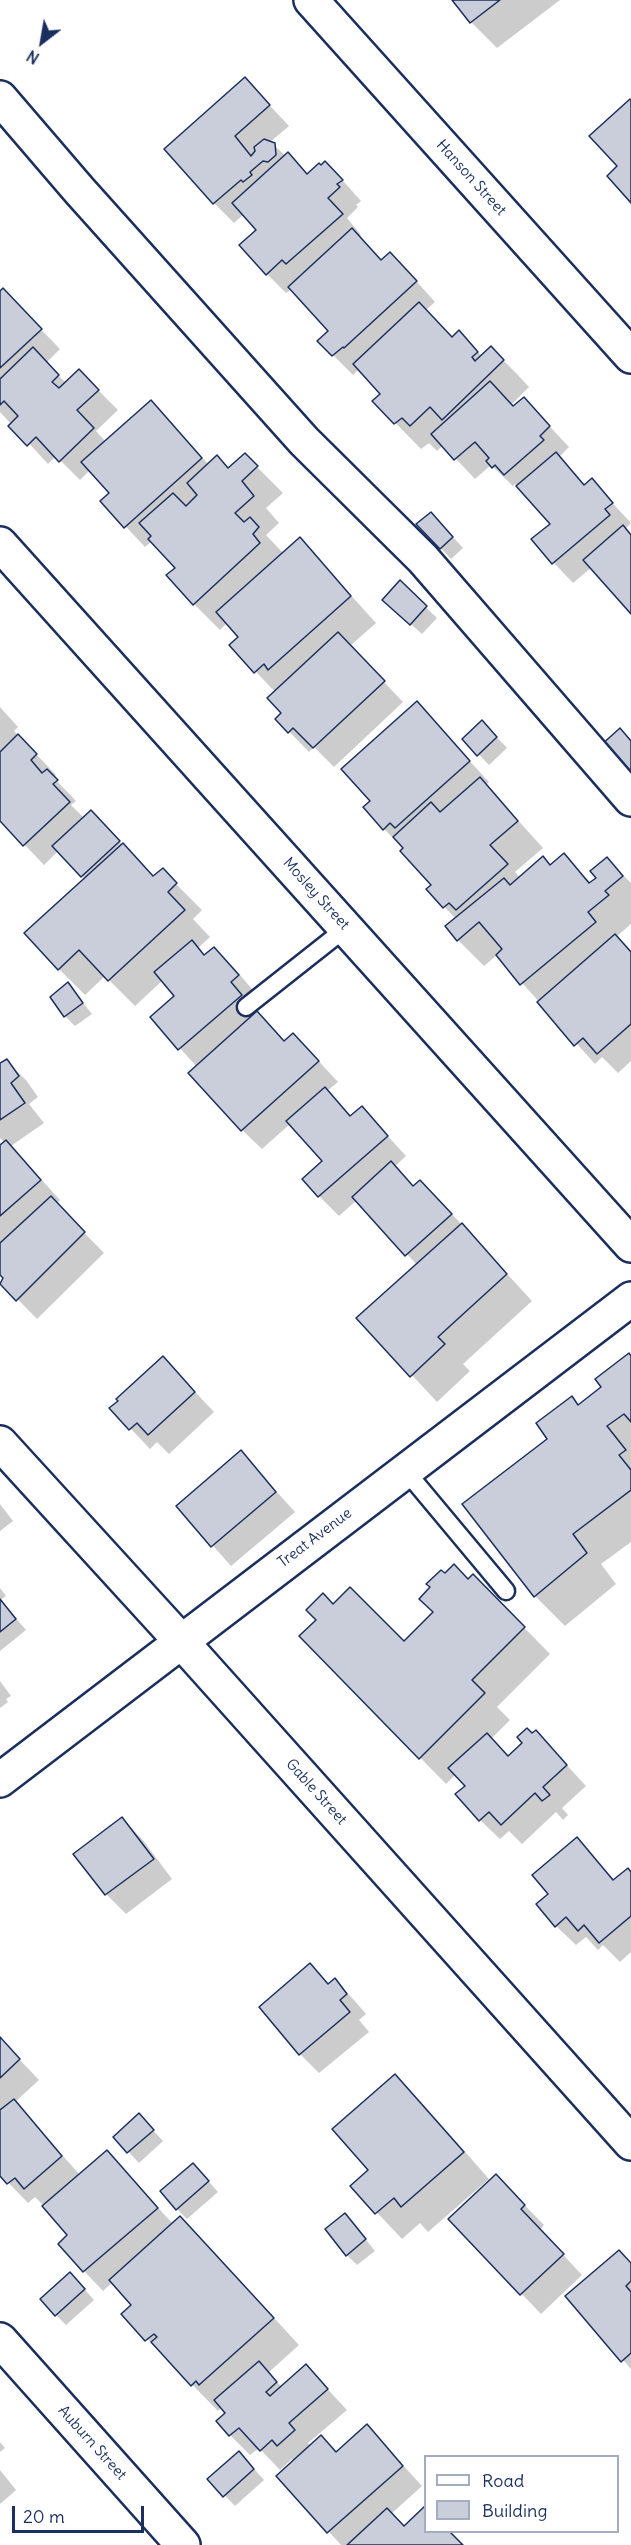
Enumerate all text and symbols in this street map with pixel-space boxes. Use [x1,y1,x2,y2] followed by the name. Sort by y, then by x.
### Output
[12,12,72,72] north arrow
[23,46,43,69] text: N
[432,136,510,220] street label: Hanson Street
[279,854,353,934] street label: Mosley Street
[274,1504,356,1572] street label: Treat Avenue
[282,1755,350,1829] street label: Gable Street
[54,2402,130,2484] street label: Auburn Street
[424,2455,619,2533] legend
[482,2469,524,2492] text: Road
[15,2494,147,2532] scale bar
[482,2499,547,2522] text: Building
[23,2505,65,2528] text: 20 m

